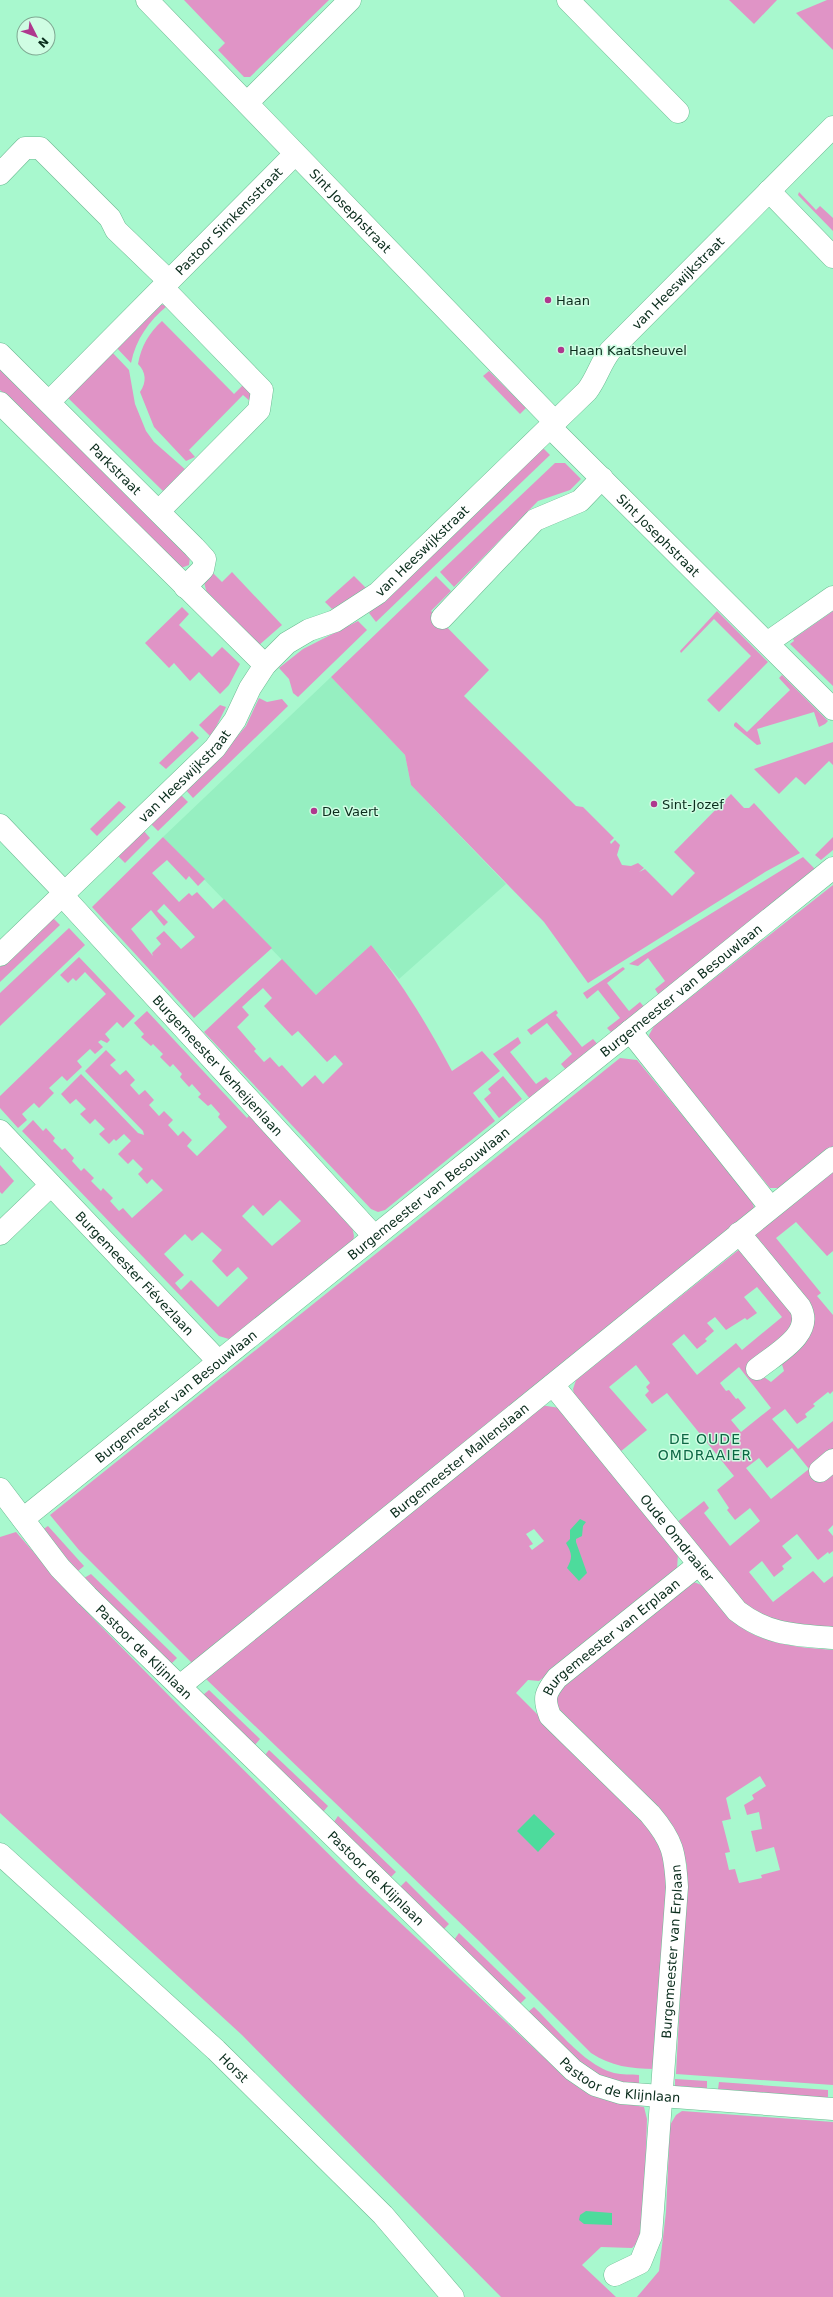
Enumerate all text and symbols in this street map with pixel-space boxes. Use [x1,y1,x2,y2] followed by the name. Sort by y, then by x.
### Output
[16,16,56,56] north arrow
[35,35,51,50] text: N
[172,164,286,278] street label: Pastoor Simkensstraat
[306,166,394,256] street label: Sint Josephstraat
[629,234,727,333] street label: van Heeswijkstraat
[556,293,590,308] place label: Haan
[543,295,553,305] marker: Haan
[569,343,687,358] place label: Haan Kaatsheuvel
[556,345,566,355] marker: Haan Kaatsheuvel
[86,441,144,498] street label: Parkstraat
[613,491,703,580] street label: Sint Josephstraat
[372,502,472,600] street label: van Heeswijkstraat
[135,727,234,826] street label: van Heeswijkstraat
[662,797,724,812] place label: Sint-Jozef
[649,799,659,809] marker: Sint-Jozef
[322,804,378,819] place label: De Vaert
[309,806,319,816] marker: De Vaert
[597,921,765,1060] street label: Burgemeester van Besouwlaan
[150,992,286,1139] street label: Burgemeester Verheijenlaan
[345,1124,512,1263] street label: Burgemeester van Besouwlaan
[72,1209,197,1339] street label: Burgemeester Fiévezlaan
[92,1327,260,1466] street label: Burgemeester van Besouwlaan
[387,1400,532,1521] street label: Burgemeester Mallenslaan
[658,1431,752,1463] district label: DE OUDE OMDRAAIER
[637,1491,717,1585] street label: Oude Omdraaier
[540,1576,683,1698] street label: Burgemeester van Erplaan
[93,1602,195,1702] street label: Pastoor de Klijnlaan
[325,1828,427,1929] street label: Pastoor de Klijnlaan
[659,1864,685,2039] street label: Burgemeester van Erplaan
[216,2051,251,2086] street label: Horst
[557,2054,681,2105] street label: Pastoor de Klijnlaan

